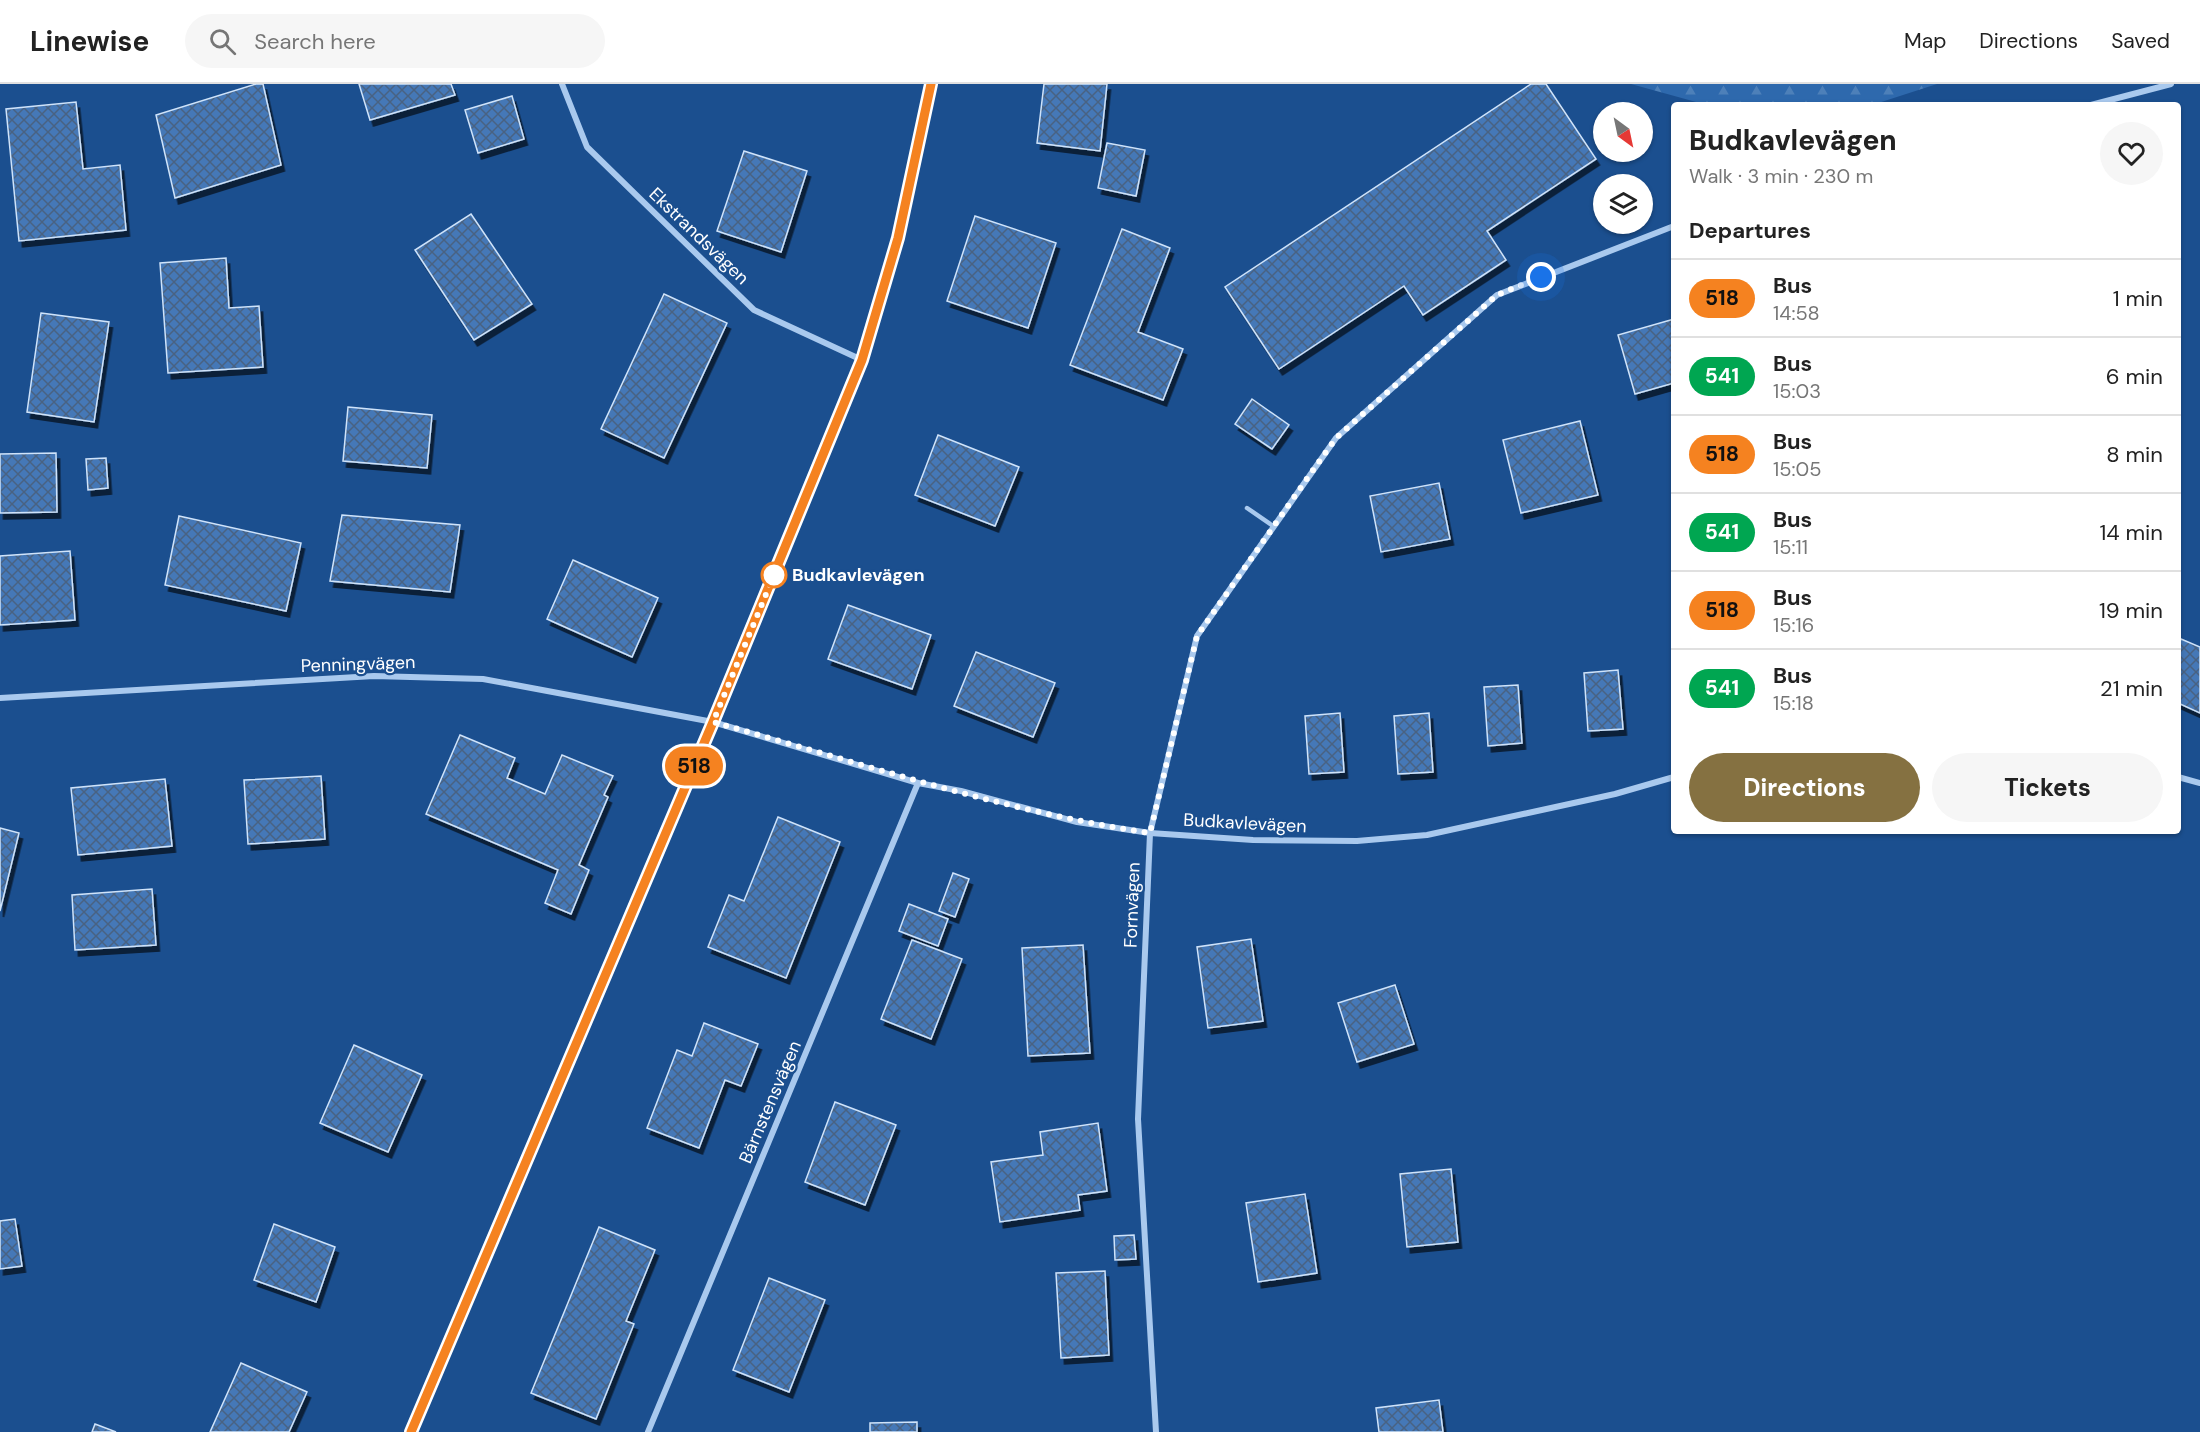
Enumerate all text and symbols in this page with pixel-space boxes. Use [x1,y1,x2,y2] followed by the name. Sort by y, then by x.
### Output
[185,14,605,68] search box
[30,23,149,60] text: Linewise
[206,25,239,58] icon: search
[254,27,376,56] text: Search here
[1904,27,1946,55] text: Map
[1979,27,2078,55] text: Directions
[2111,27,2170,55] text: Saved
[1593,102,1653,162] north arrow
[1593,102,1653,234] map controls
[1689,122,1897,159] text: Budkavlevägen
[2100,122,2163,185] button: heart
[1689,163,1873,189] text: Walk · 3 min · 230 m
[1593,174,1653,234] button: layers
[644,182,754,290] street label: Ekstrandsvägen
[1689,216,1811,245] text: Departures
[1526,262,1556,292] your location
[1773,271,1812,300] text: Bus
[1705,284,1739,312] text: 518
[2113,284,2163,313] text: 1 min
[1773,300,1820,326] text: 14:58
[1773,349,1812,378] text: Bus
[1705,362,1739,390] text: 541
[2106,362,2163,391] text: 6 min
[1773,378,1821,404] text: 15:03
[1773,427,1812,456] text: Bus
[1705,440,1739,468] text: 518
[2106,440,2163,469] text: 8 min
[1773,456,1821,482] text: 15:05
[1773,505,1812,534] text: Bus
[1705,518,1739,546] text: 541
[2099,518,2163,547] text: 14 min
[1773,534,1808,560] text: 15:11
[761,562,787,588] marker: Budkavlevägen
[792,563,925,587] place label: Budkavlevägen
[1773,583,1812,612] text: Bus
[1705,596,1739,624] text: 518
[2099,596,2163,625] text: 19 min
[1773,612,1814,638] text: 15:16
[300,650,416,678] street label: Penningvägen
[1773,661,1812,690] text: Bus
[1705,674,1739,702] text: 541
[2100,674,2163,703] text: 21 min
[1773,690,1814,716] text: 15:18
[660,746,728,786] line badge: 518
[677,752,711,780] text: 518
[1689,753,1920,822] button: Directions
[1932,753,2163,822] button: Tickets
[1183,808,1307,838] street label: Budkavlevägen
[1119,862,1145,948] street label: Fornvägen
[733,1037,807,1167] street label: Bärnstensvägen

